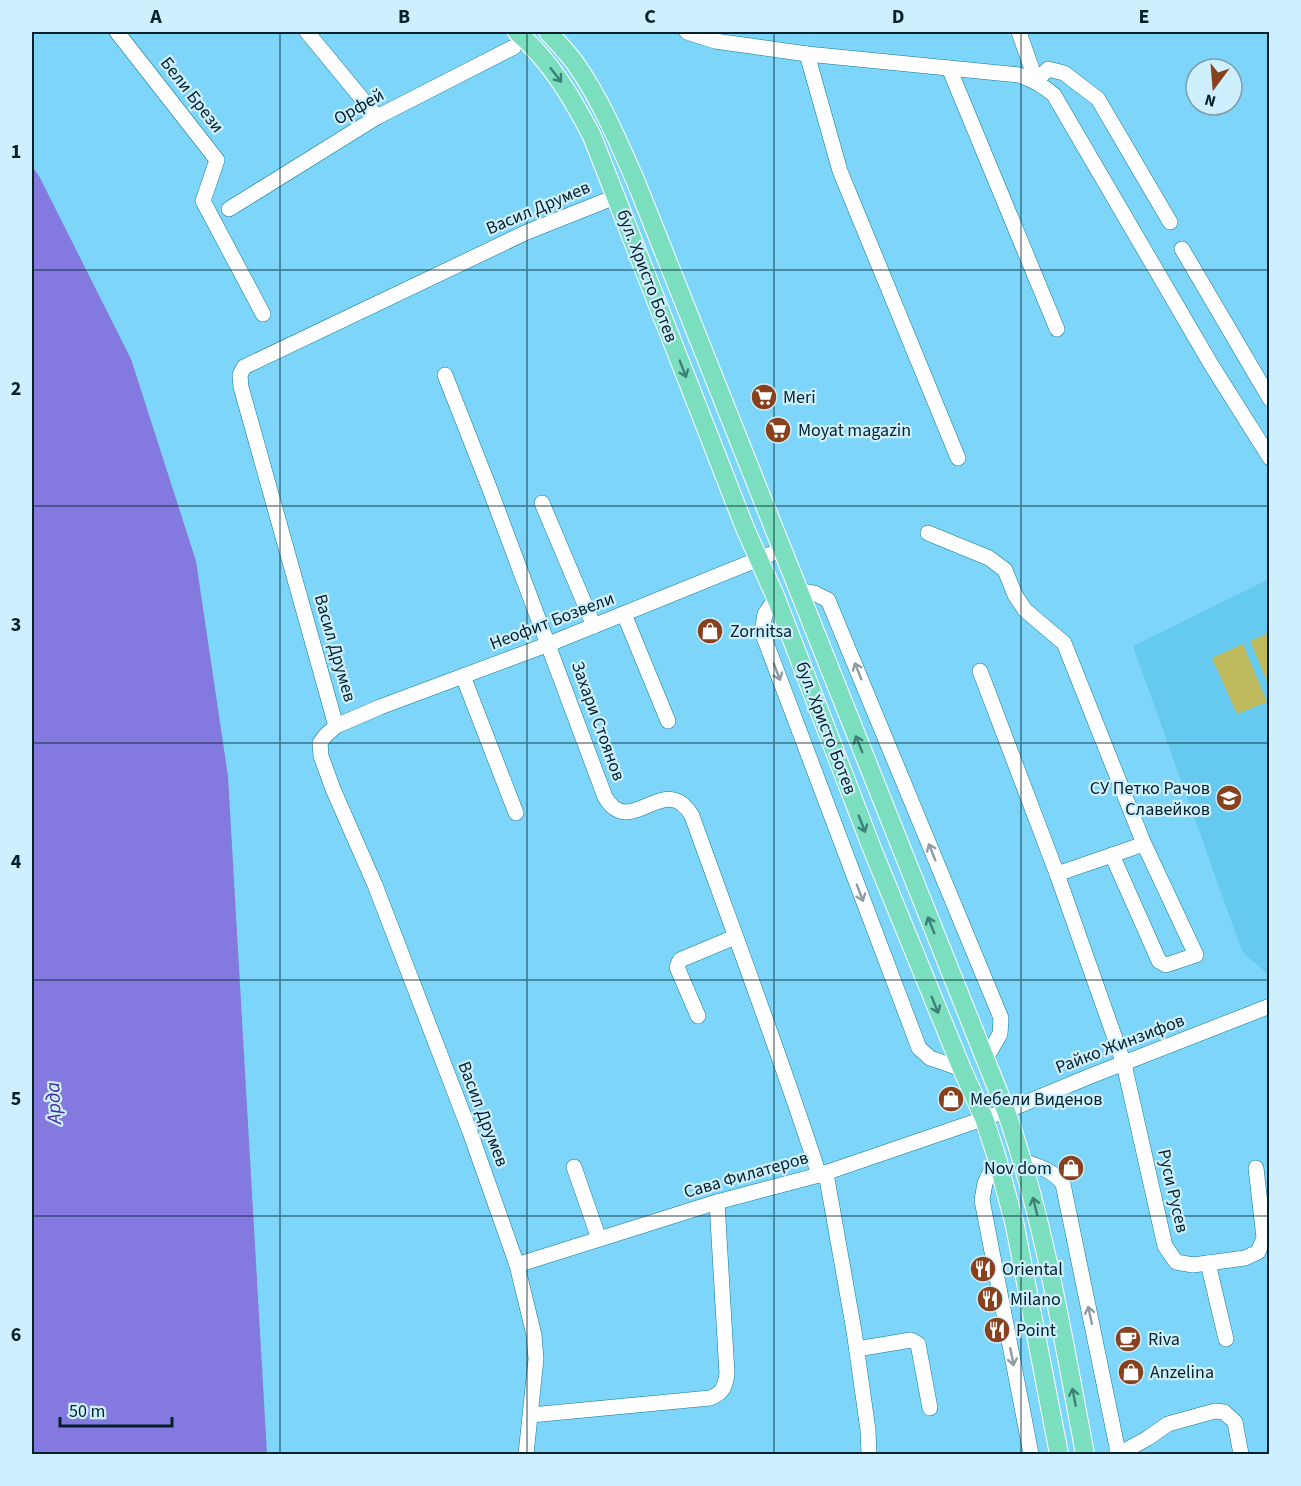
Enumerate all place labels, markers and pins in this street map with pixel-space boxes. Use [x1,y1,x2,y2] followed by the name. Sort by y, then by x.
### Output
[749,382,779,412] supermarket icon: Meri
[783,385,816,410] place label: Meri
[763,415,793,445] supermarket icon: Moyat magazin
[798,418,911,443] place label: Moyat magazin
[695,616,725,646] shop icon: Zornitsa
[730,619,792,644] place label: Zornitsa
[1090,776,1210,822] place label: СУ Петко Рачов Славейков
[1214,783,1244,813] school or university icon: СУ Петко Рачов Славейков
[936,1084,966,1114] shop icon: Мебели Виденов
[970,1087,1102,1112] place label: Мебели Виденов
[1056,1153,1086,1183] shop icon: Nov dom
[984,1156,1052,1181] place label: Nov dom
[968,1254,998,1284] restaurant icon: Oriental
[1002,1257,1063,1282] place label: Oriental
[975,1284,1005,1314] restaurant icon: Milano
[1010,1287,1061,1312] place label: Milano
[982,1315,1012,1345] restaurant icon: Point
[1016,1318,1056,1343] place label: Point
[1113,1324,1143,1354] cafe icon: Riva
[1148,1327,1180,1352] place label: Riva
[1116,1357,1146,1387] shop icon: Anzelina
[1150,1360,1214,1385] place label: Anzelina

